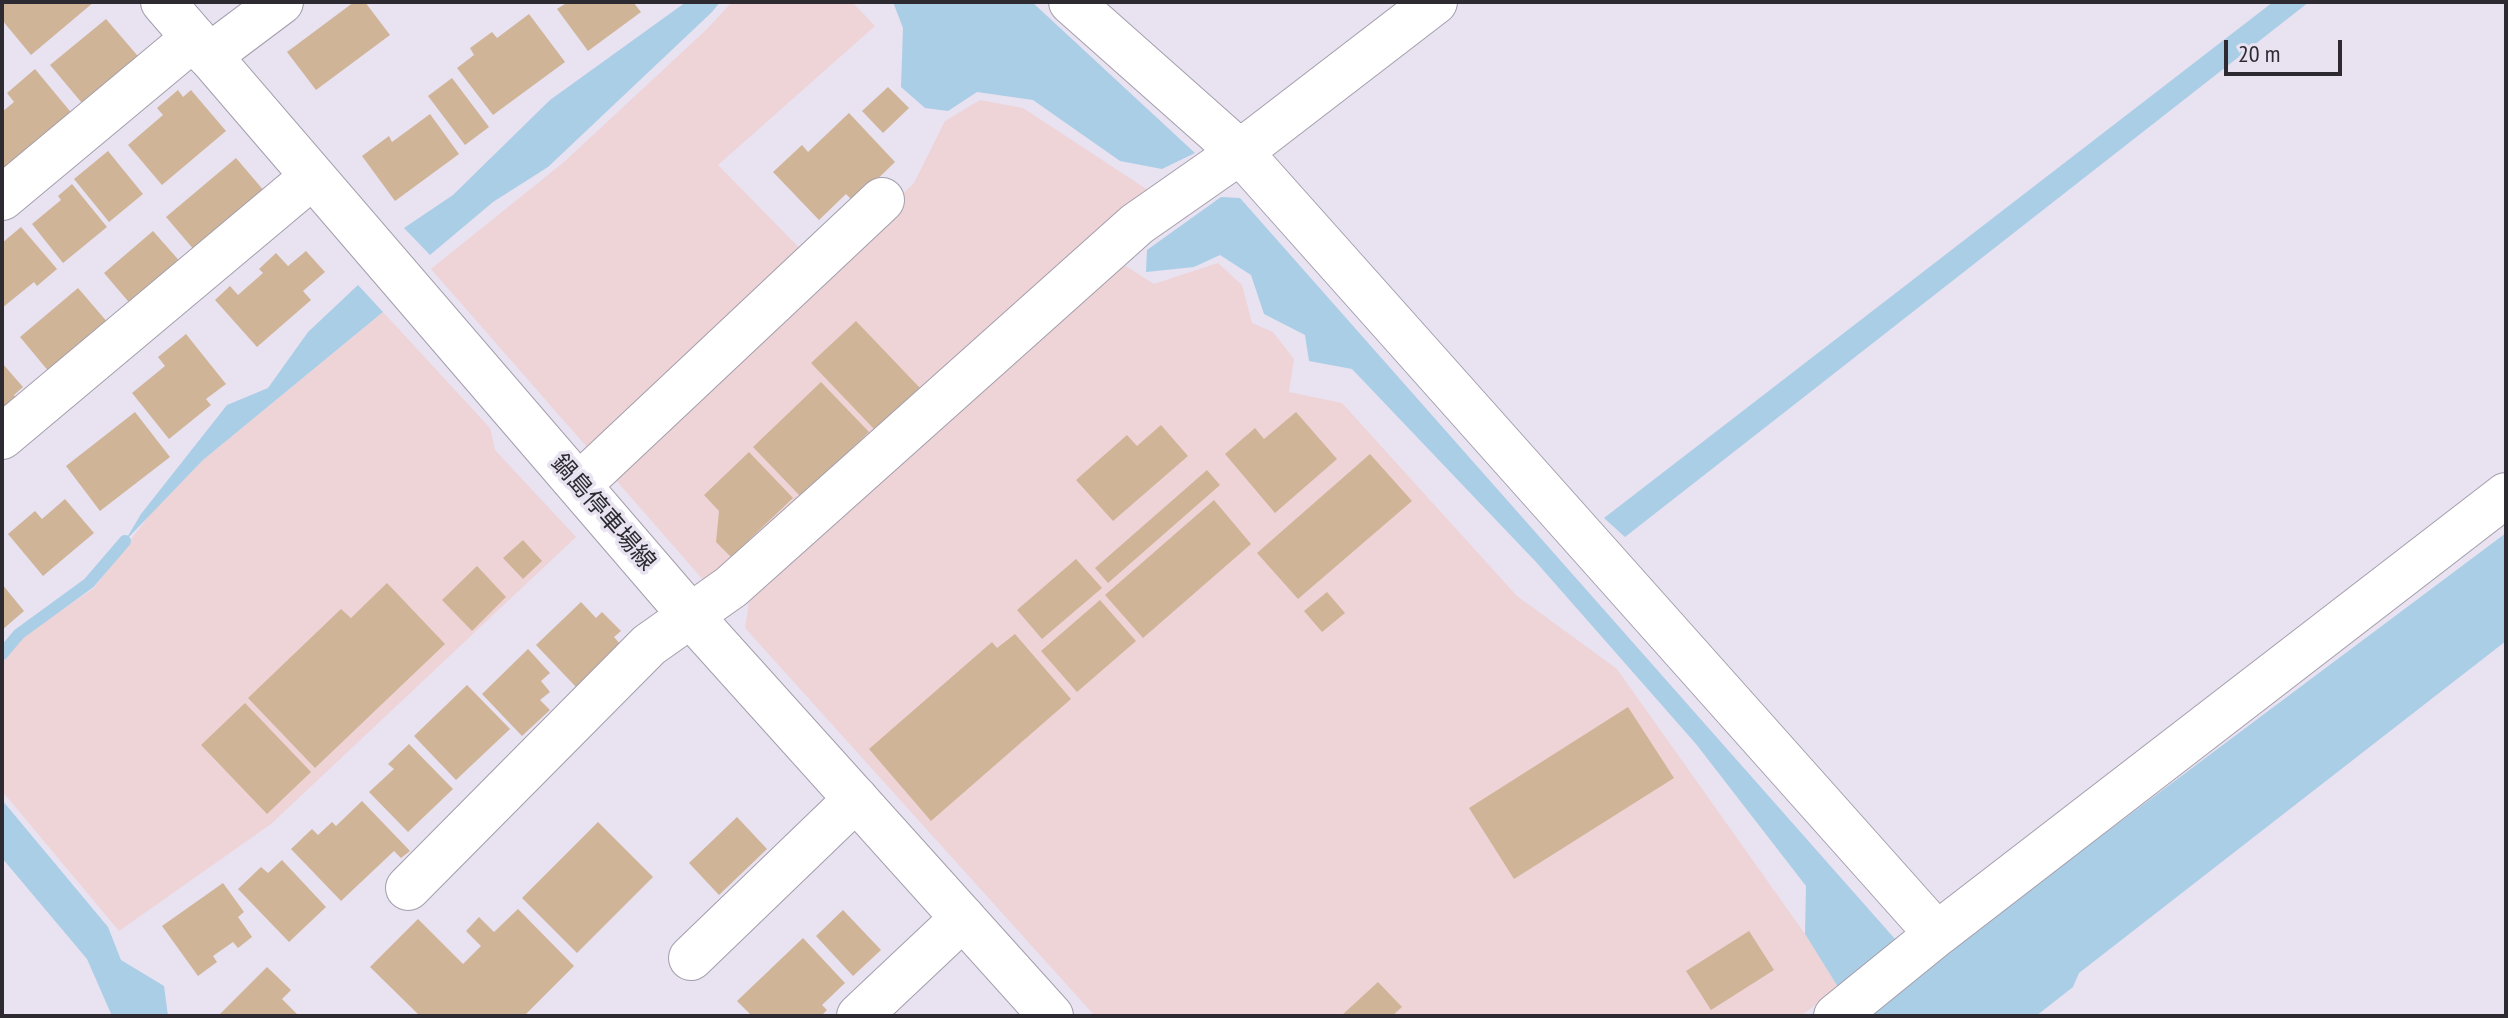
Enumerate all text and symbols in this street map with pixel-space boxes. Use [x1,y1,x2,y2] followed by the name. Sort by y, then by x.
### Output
[2228,24,2346,74] scale bar
[2238,38,2280,69] text: 20 m
[545,449,661,577] street label: 鍋島停車場線

